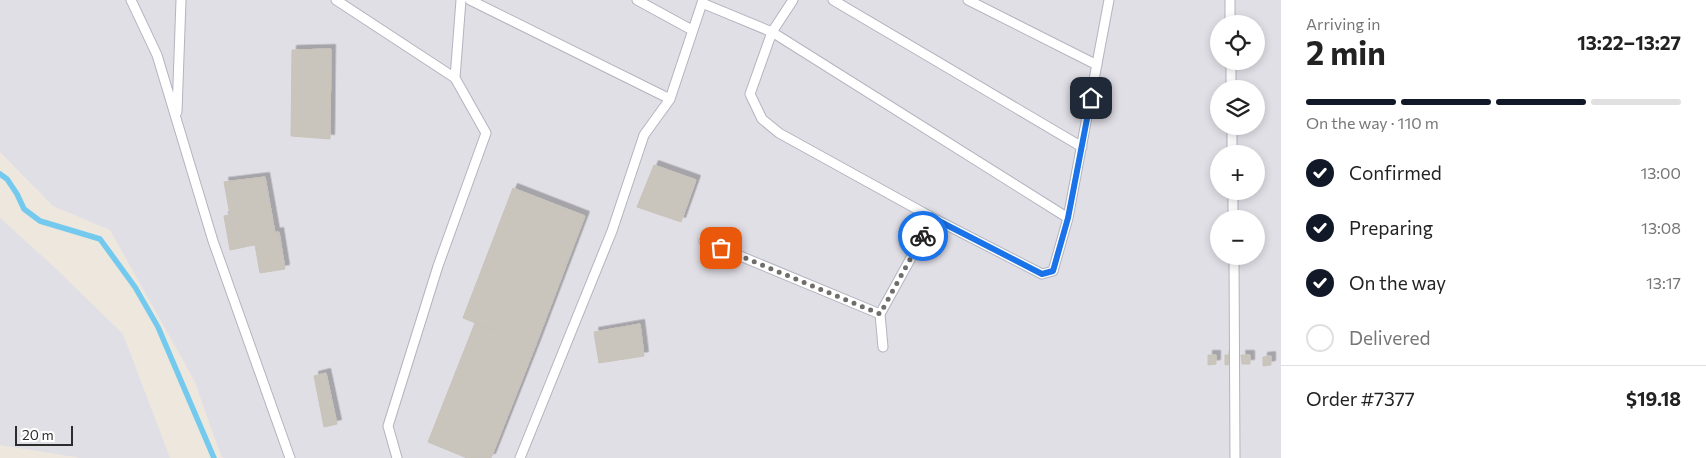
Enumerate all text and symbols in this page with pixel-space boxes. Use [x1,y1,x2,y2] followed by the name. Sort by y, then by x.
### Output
[1306,14,1380,33] text: Arriving in
[1210,15,1265,265] map controls
[1210,15,1265,70] button: locate
[1577,31,1681,54] text: 13:22–13:27
[1306,32,1386,72] text: 2 min
[1070,77,1112,119] pin
[1210,80,1265,135] button: layers
[1077,84,1105,112] icon: home
[1306,113,1439,132] text: On the way · 110 m
[1210,145,1265,200] button: +
[1306,159,1334,187] icon: check
[1349,161,1442,184] text: Confirmed
[1640,163,1681,182] text: 13:00
[1210,210,1265,265] button: −
[898,211,948,261] courier
[1306,214,1334,242] icon: check
[1349,216,1433,239] text: Preparing
[1641,218,1681,237] text: 13:08
[909,222,937,250] icon: bike
[700,227,742,269] pin
[707,234,735,262] icon: bag
[1306,269,1334,297] icon: check
[1349,271,1446,294] text: On the way
[1646,273,1681,292] text: 13:17
[1349,326,1430,349] text: Delivered
[1306,387,1415,410] text: Order #7377
[1626,387,1681,410] text: $19.18
[15,423,72,446] scale bar
[22,426,54,443] text: 20 m

